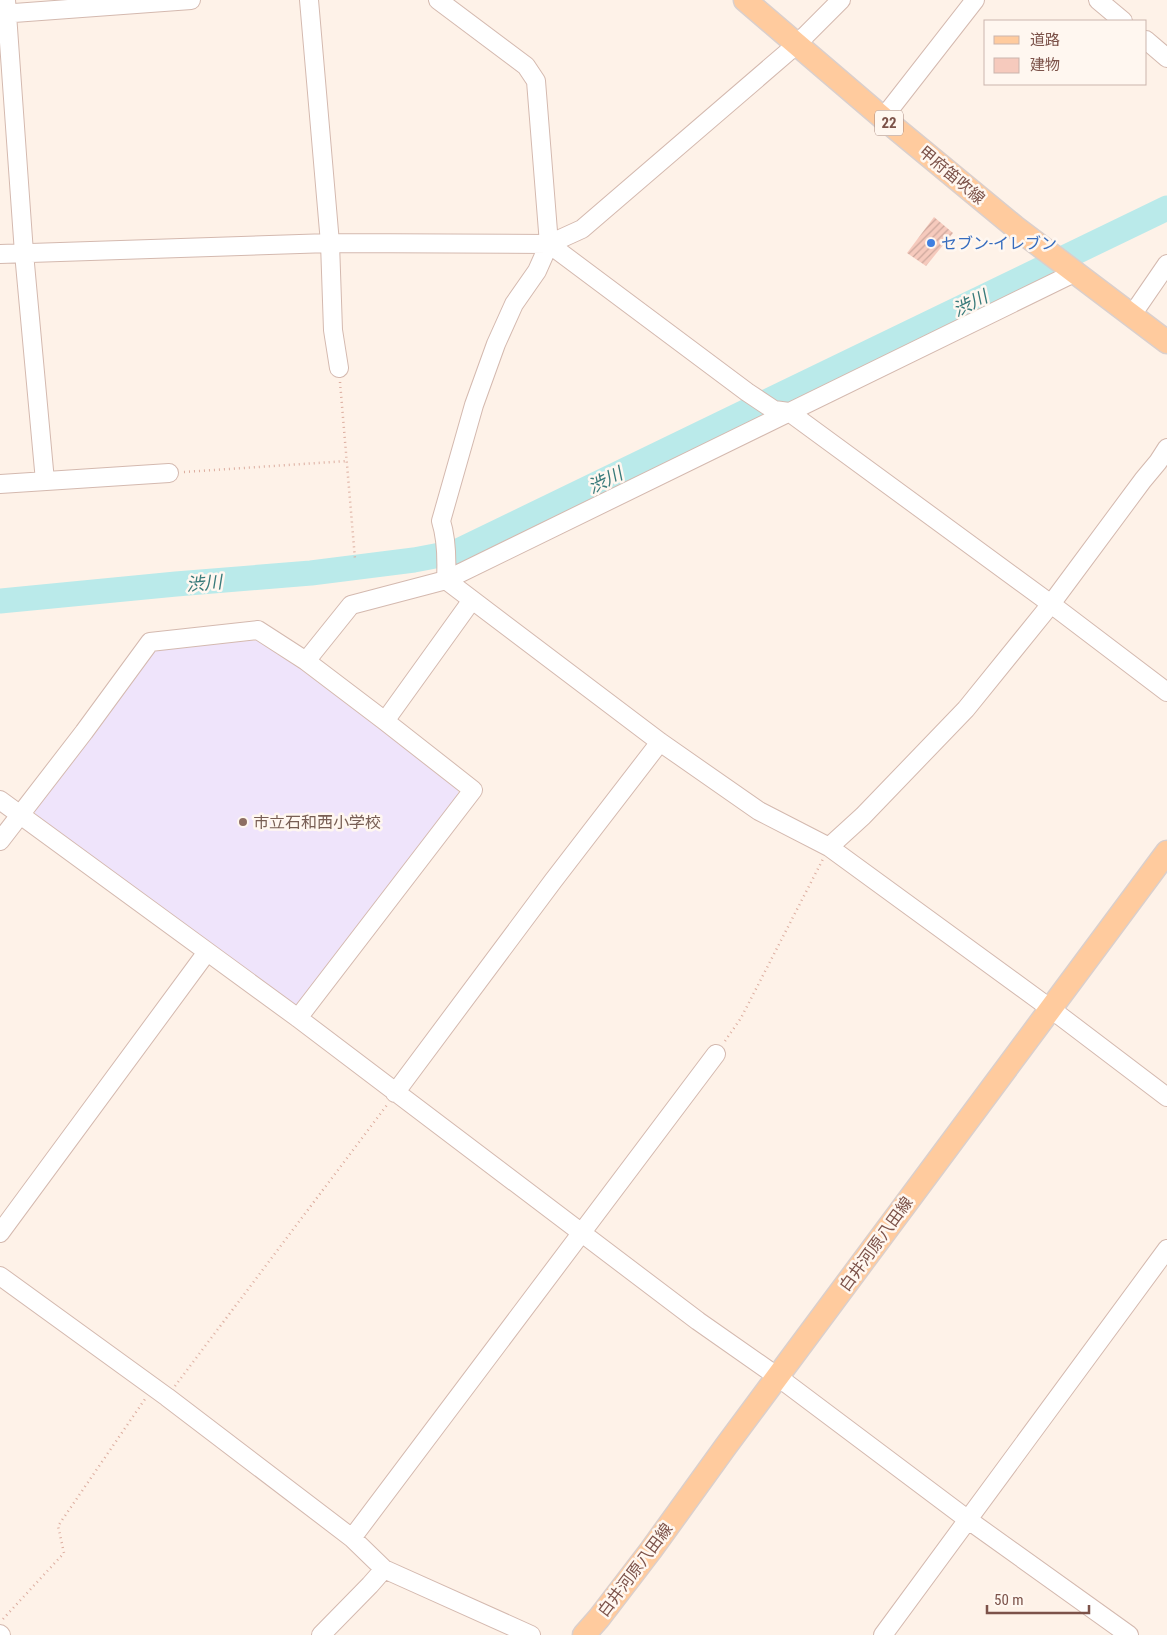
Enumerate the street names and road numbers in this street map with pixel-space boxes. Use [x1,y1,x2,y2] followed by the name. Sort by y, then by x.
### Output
[875,110,903,136] road number: 22
[915,142,989,208] street label: 甲府笛吹線
[835,1193,917,1295] street label: 白井河原八田線
[594,1520,676,1620] street label: 白井河原八田線

